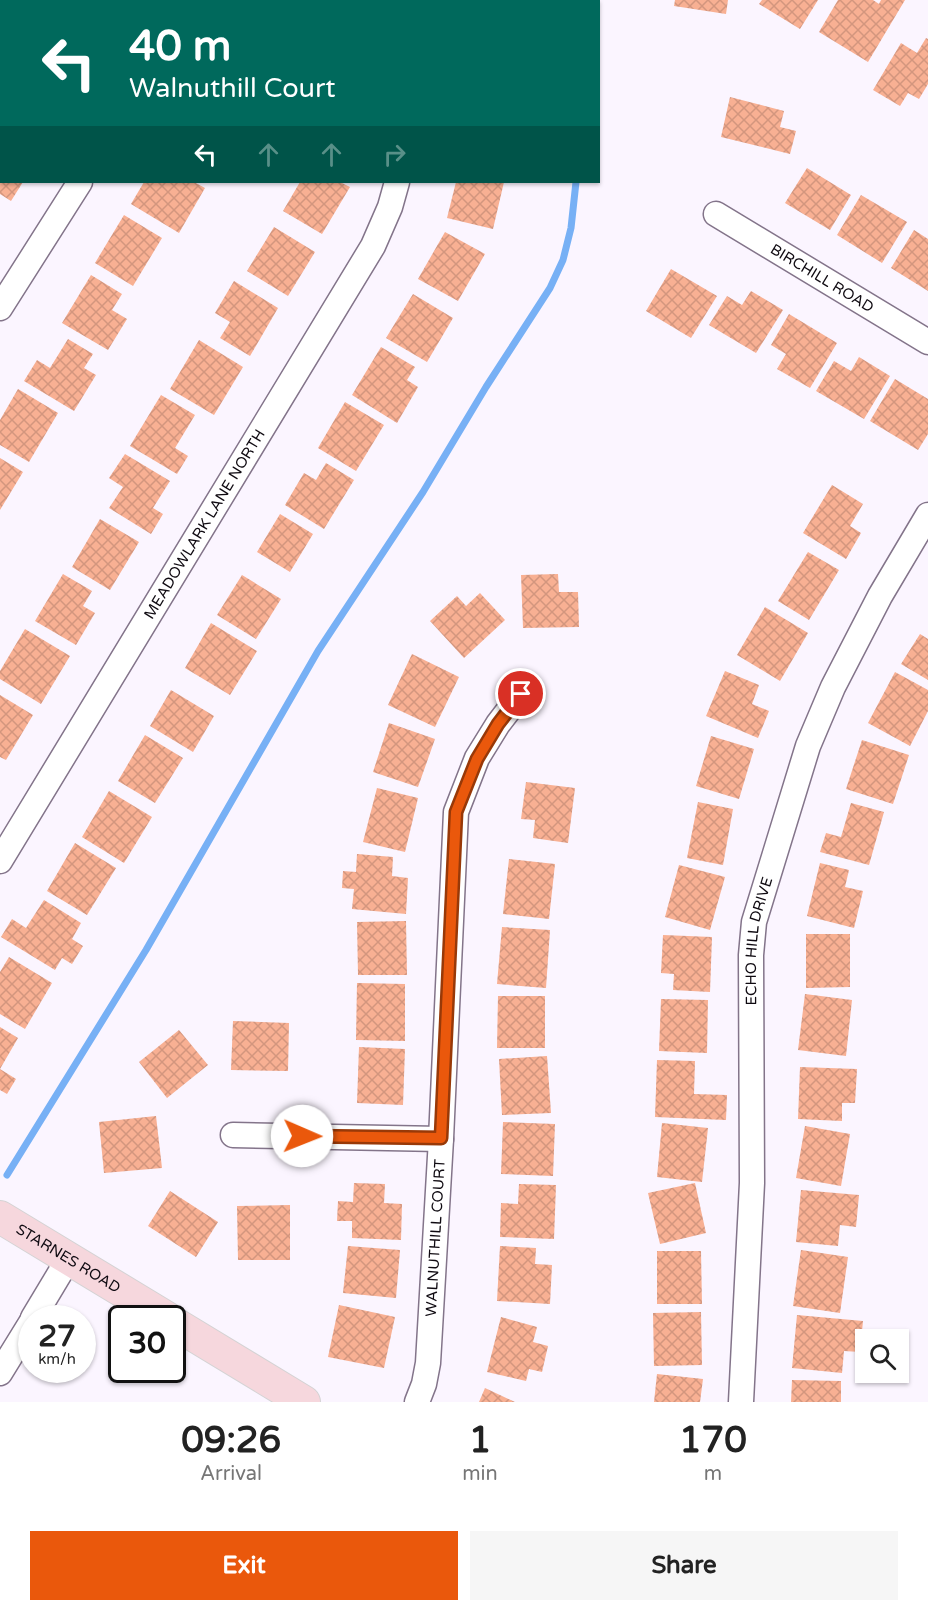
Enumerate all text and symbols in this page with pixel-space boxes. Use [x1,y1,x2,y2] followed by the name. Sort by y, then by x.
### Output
[129,21,231,72] text: 40 m
[30,24,108,102] icon: left
[129,72,336,105] text: Walnuthill Court
[189,138,222,171] icon: left
[252,138,285,171] icon: ahead
[315,138,348,171] icon: ahead
[378,138,411,171] icon: right
[767,240,877,316] street label: BIRCHILL ROAD
[140,426,269,622] street label: MEADOWLARK LANE NORTH
[495,668,546,719] pin
[504,677,537,710] icon: arrive
[742,875,776,1005] street label: ECHO HILL DRIVE
[270,1104,334,1168] position arrow
[422,1159,449,1317] street label: WALNUTHILL COURT
[13,1220,124,1297] street label: STARNES ROAD
[108,1305,186,1383] speed limit sign: 30
[38,1318,76,1355] text: 27
[855,1329,909,1383] map controls
[855,1329,909,1383] button: search
[38,1350,76,1368] text: km/h
[181,1419,281,1462] text: 09:26
[469,1419,491,1462] text: 1
[679,1419,747,1462] text: 170
[200,1462,262,1486] text: Arrival
[462,1462,498,1486] text: min
[704,1462,722,1486] text: m
[30,1531,458,1600] button: Exit
[470,1531,898,1600] button: Share

